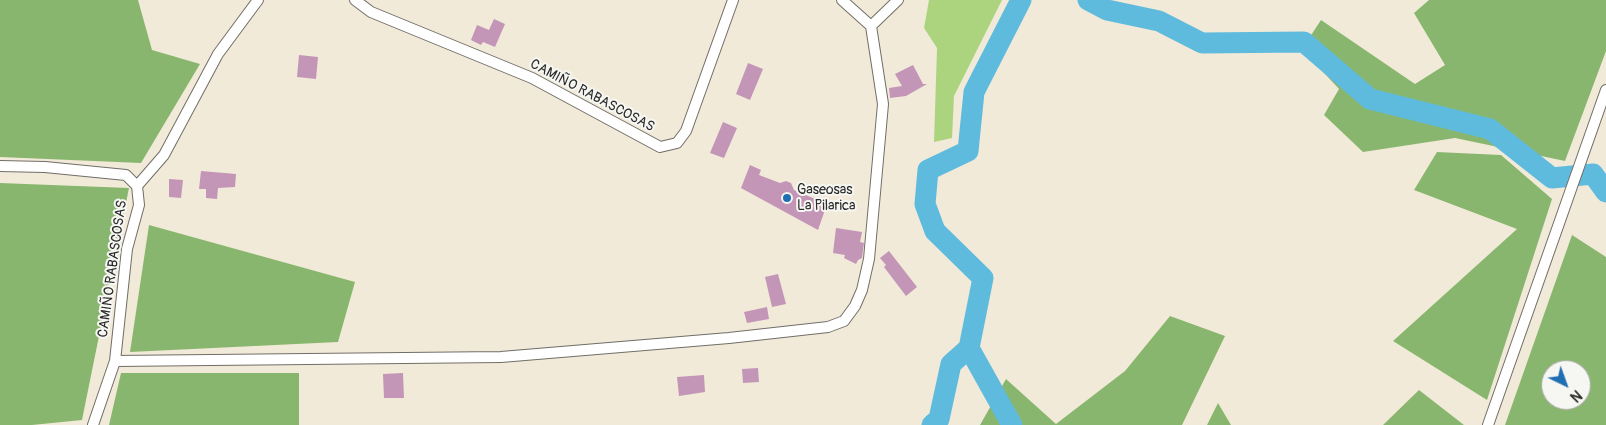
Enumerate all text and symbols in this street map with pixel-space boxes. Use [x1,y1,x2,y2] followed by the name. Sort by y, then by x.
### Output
[527,56,657,136] street label: CAMIÑO RABASCOSAS
[797,182,856,214] place label: Gaseosas La Pilarica
[781,192,793,204] marker: Gaseosas La Pilarica
[95,199,131,339] street label: CAMIÑO RABASCOSAS
[1541,360,1591,410] north arrow
[1566,386,1585,405] text: N

